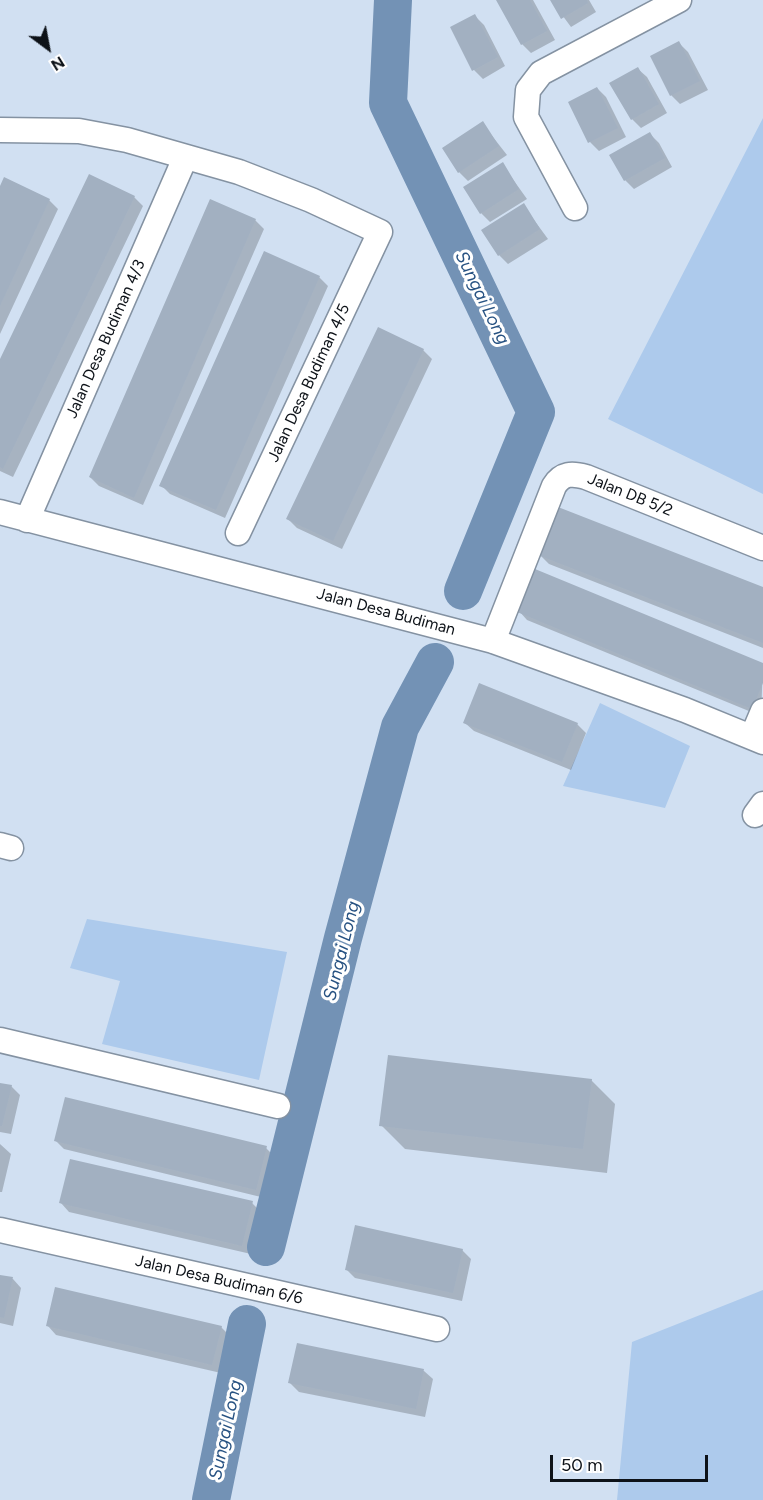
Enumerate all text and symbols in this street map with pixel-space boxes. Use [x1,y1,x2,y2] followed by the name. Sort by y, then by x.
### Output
[18,18,78,78] north arrow
[48,52,68,75] text: N
[450,248,514,348] water label: Sungai Long
[62,257,150,421] street label: Jalan Desa Budiman 4/3
[264,301,354,465] street label: Jalan Desa Budiman 4/5
[585,469,675,521] street label: Jalan DB 5/2
[315,584,457,640] street label: Jalan Desa Budiman
[319,899,365,1003] water label: Sungai Long
[134,1251,304,1309] street label: Jalan Desa Budiman 6/6
[205,1378,247,1482] water label: Sungai Long
[553,1443,710,1481] scale bar
[561,1454,603,1476] text: 50 m

